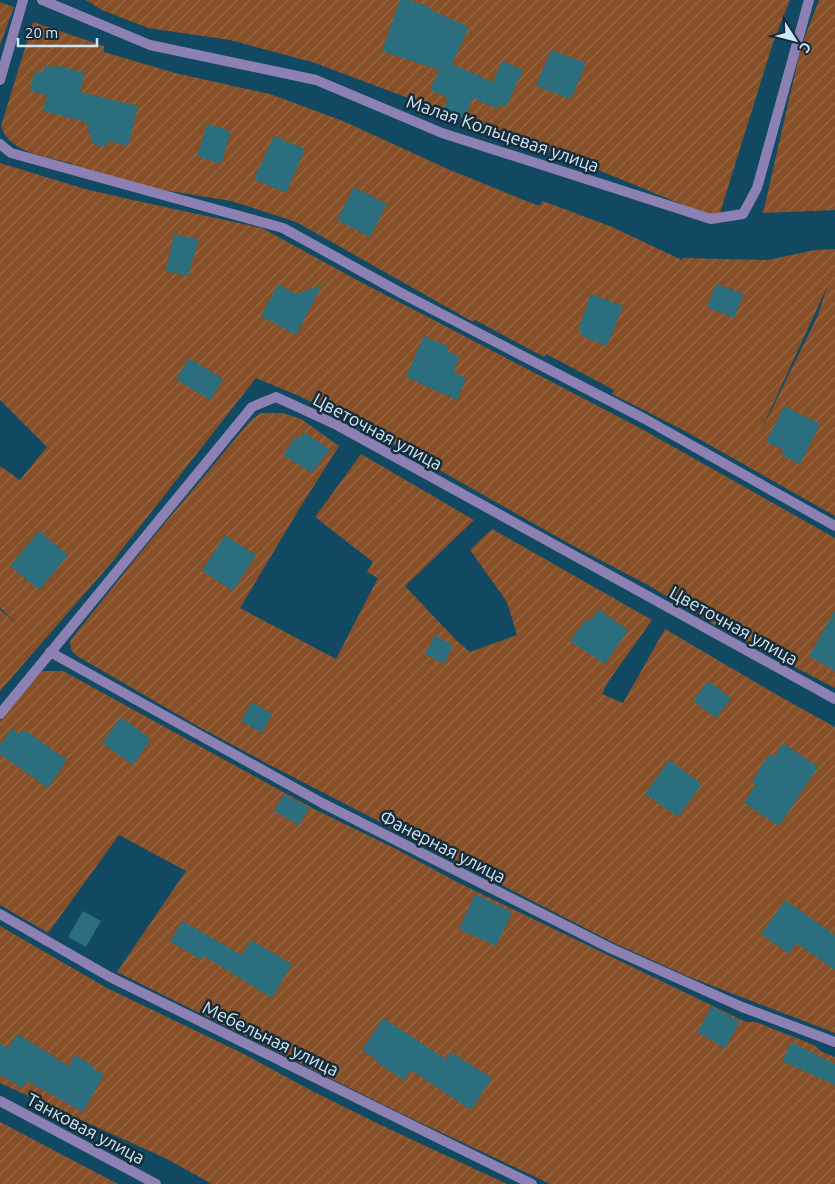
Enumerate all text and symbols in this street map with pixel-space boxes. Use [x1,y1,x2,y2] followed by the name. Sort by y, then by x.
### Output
[18,15,96,47] scale bar
[770,15,820,65] north arrow
[25,24,58,41] text: 20 m
[796,39,815,56] text: С
[404,91,602,175] street label: Малая Кольцевая улица
[310,389,446,473] street label: Цветочная улица
[666,582,802,668] street label: Цветочная улица
[377,806,509,886] street label: Фанерная улица
[200,996,342,1080] street label: Мебельная улица
[24,1088,148,1168] street label: Танковая улица

